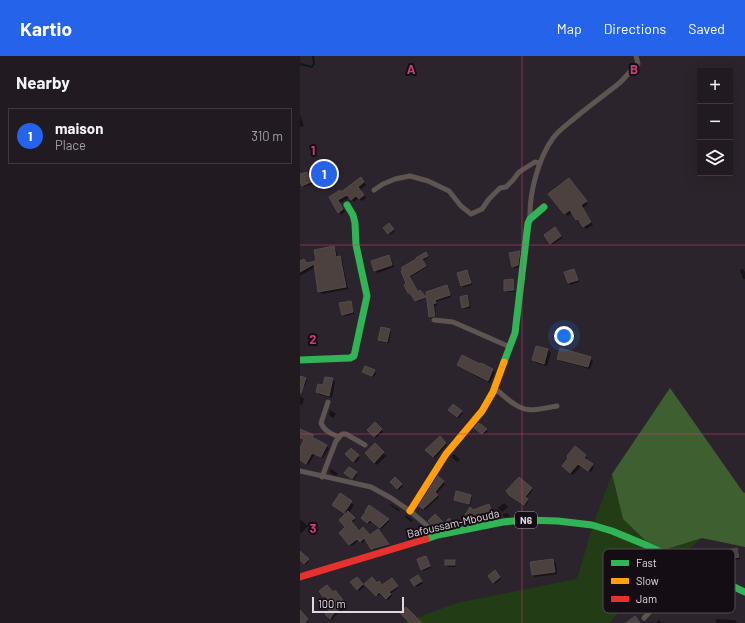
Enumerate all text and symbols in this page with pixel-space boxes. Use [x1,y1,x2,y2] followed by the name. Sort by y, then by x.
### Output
[20,17,72,40] text: Kartio
[557,20,582,37] text: Map
[604,20,666,37] text: Directions
[688,20,725,37] text: Saved
[407,61,416,77] text: A
[630,61,638,77] text: B
[697,68,733,176] map controls
[697,68,733,104] button: +
[16,72,70,92] text: Nearby
[697,104,733,140] button: −
[55,119,103,137] text: maison
[28,128,32,144] text: 1
[251,128,283,144] text: 310 m
[55,137,86,153] text: Place
[697,140,733,176] button: layers
[311,142,315,158] text: 1
[311,159,337,189] pin: 1
[554,326,574,346] your location
[309,331,317,347] text: 2
[406,506,500,540] street label: Bafoussam-Mbouda
[515,512,537,528] road number: N6
[309,520,317,536] text: 3
[603,549,735,613] legend
[636,556,657,569] text: Fast
[636,574,659,587] text: Slow
[636,592,657,605] text: Jam
[312,595,404,614] scale bar
[318,597,346,610] text: 100 m

